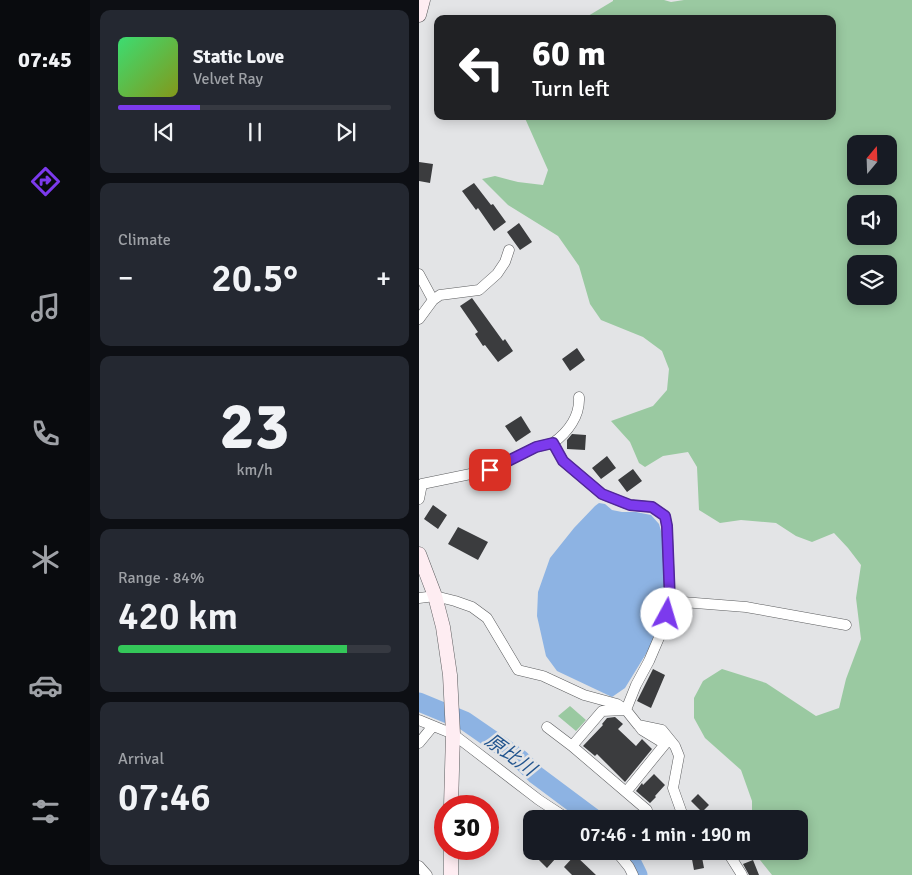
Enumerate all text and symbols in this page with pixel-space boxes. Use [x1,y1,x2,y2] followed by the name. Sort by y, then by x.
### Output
[532,32,606,75] text: 60 m
[449,35,514,100] icon: left
[193,45,284,69] text: Static Love
[18,46,72,73] text: 07:45
[193,69,263,89] text: Velvet Ray
[532,75,610,102] text: Turn left
[150,118,178,146] icon: previous
[241,118,269,146] icon: pause
[332,118,360,146] icon: next
[847,135,897,185] north arrow
[847,135,897,305] map controls
[28,164,63,199] icon: directions
[847,195,897,245] button: sound
[118,230,171,250] text: Climate
[211,255,298,302] text: 20.5°
[847,255,897,305] button: layers
[118,261,133,295] text: −
[376,261,391,295] text: +
[28,290,63,325] icon: music
[219,387,290,467] text: 23
[28,416,63,451] icon: phone
[469,449,511,491] pin
[476,456,504,484] icon: arrive
[236,460,273,480] text: km/h
[28,542,63,577] icon: climate
[118,568,204,588] text: Range · 84%
[640,587,692,639] position arrow
[118,593,238,640] text: 420 km
[28,668,63,703] icon: car
[480,728,542,782] water label: 原比川
[118,749,164,769] text: Arrival
[118,774,211,821] text: 07:46
[28,794,63,829] icon: filters
[434,795,499,860] speed limit sign: 30
[580,823,751,847] text: 07:46 · 1 min · 190 m

